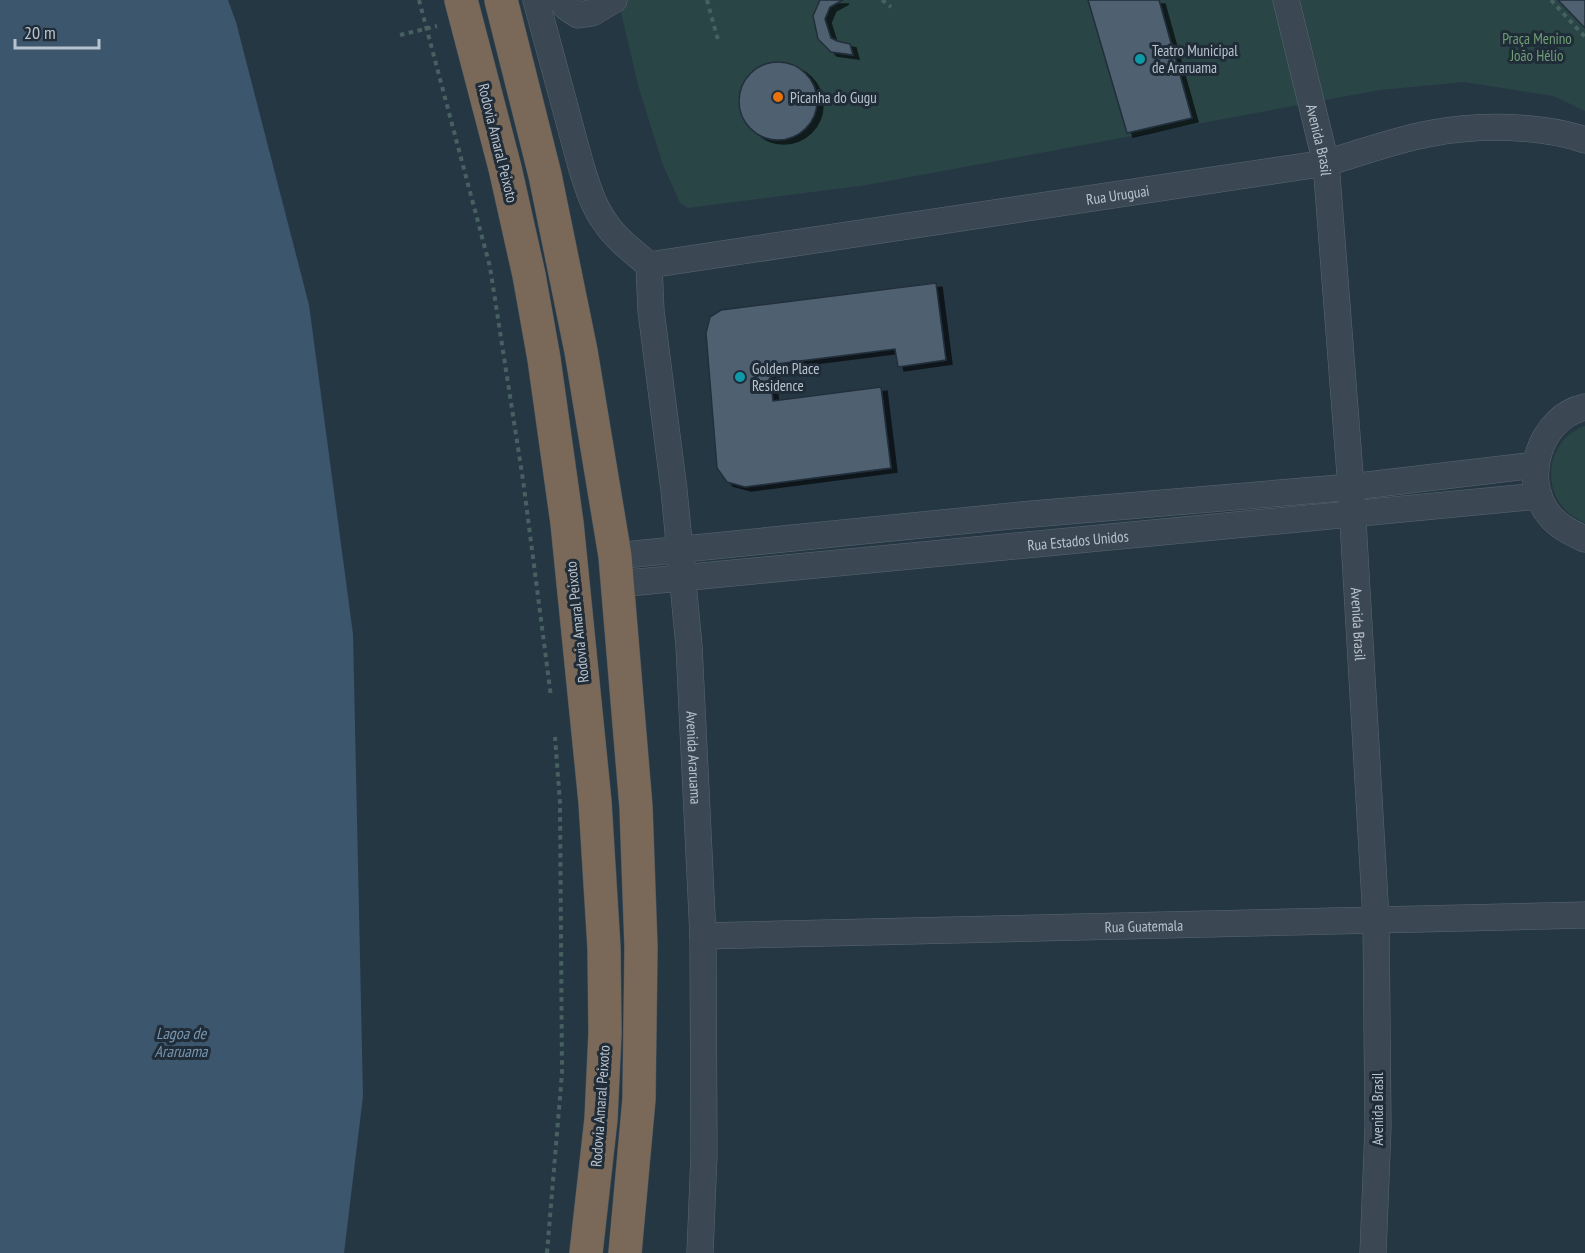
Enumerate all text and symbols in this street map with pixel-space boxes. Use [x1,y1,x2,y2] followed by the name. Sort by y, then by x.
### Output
[15,12,99,50] scale bar
[24,21,56,44] text: 20 m
[1502,29,1572,65] park label: Praça Menino João Hélio
[1152,41,1238,77] place label: Teatro Municipal de Araruama
[1133,52,1147,66] marker: Teatro Municipal de Araruama
[474,81,522,205] street label: Rodovia Amaral Peixoto
[790,88,877,107] place label: Picanha do Gugu
[771,90,785,104] marker: Picanha do Gugu
[1302,102,1336,177] street label: Avenida Brasil
[1085,180,1151,209] street label: Rua Uruguai
[752,359,819,395] place label: Golden Place Residence
[733,370,747,384] marker: Golden Place Residence
[1026,526,1129,554] street label: Rua Estados Unidos
[561,560,593,684] street label: Rodovia Amaral Peixoto
[1347,587,1371,662] street label: Avenida Brasil
[683,710,706,805] street label: Avenida Araruama
[1104,915,1183,936] street label: Rua Guatemala
[155,1023,209,1061] water label: Lagoa de Araruama
[586,1044,614,1168] street label: Rodovia Amaral Peixoto
[1368,1072,1387,1146] street label: Avenida Brasil

